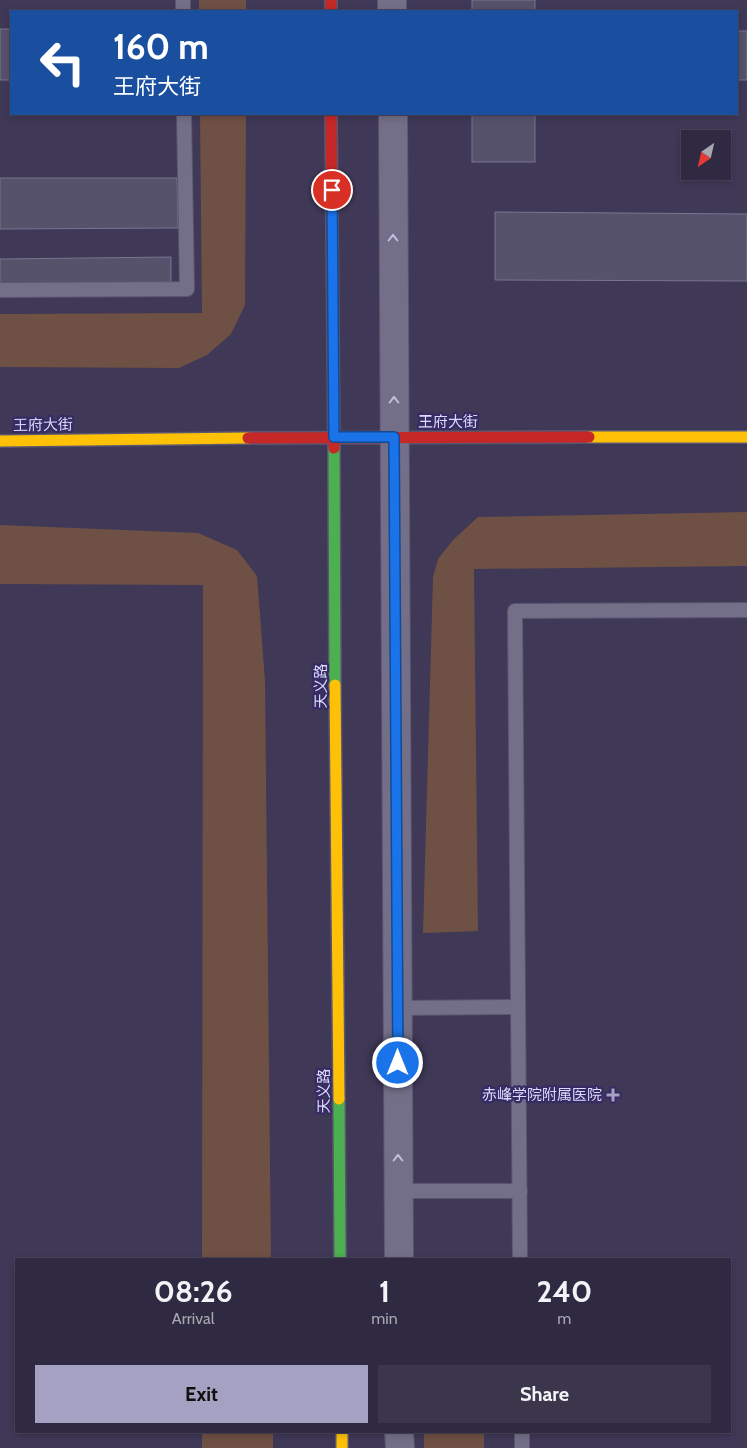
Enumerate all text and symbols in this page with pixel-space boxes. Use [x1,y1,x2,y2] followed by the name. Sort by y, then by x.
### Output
[113,25,209,68] text: 160 m
[30,30,95,95] icon: left
[113,73,201,100] text: 王府大街
[681,130,731,180] north arrow
[681,130,731,180] map controls
[311,169,353,211] pin
[318,176,346,204] icon: arrive
[388,233,398,241] one-way arrow
[389,396,399,404] one-way arrow
[418,413,478,431] street label: 王府大街
[13,415,73,435] street label: 王府大街
[312,663,330,709] street label: 天义路
[371,1036,423,1088] position arrow
[315,1068,333,1114] street label: 天义路
[482,1086,602,1104] place label: 赤峰学院附属医院
[606,1088,620,1102] marker: 赤峰学院附属医院
[393,1153,403,1161] one-way arrow
[154,1273,233,1310] text: 08:26
[379,1273,390,1310] text: 1
[536,1273,592,1310] text: 240
[172,1309,214,1328] text: Arrival
[371,1309,398,1328] text: min
[557,1309,571,1328] text: m
[35,1365,368,1423] button: Exit
[378,1365,711,1423] button: Share

